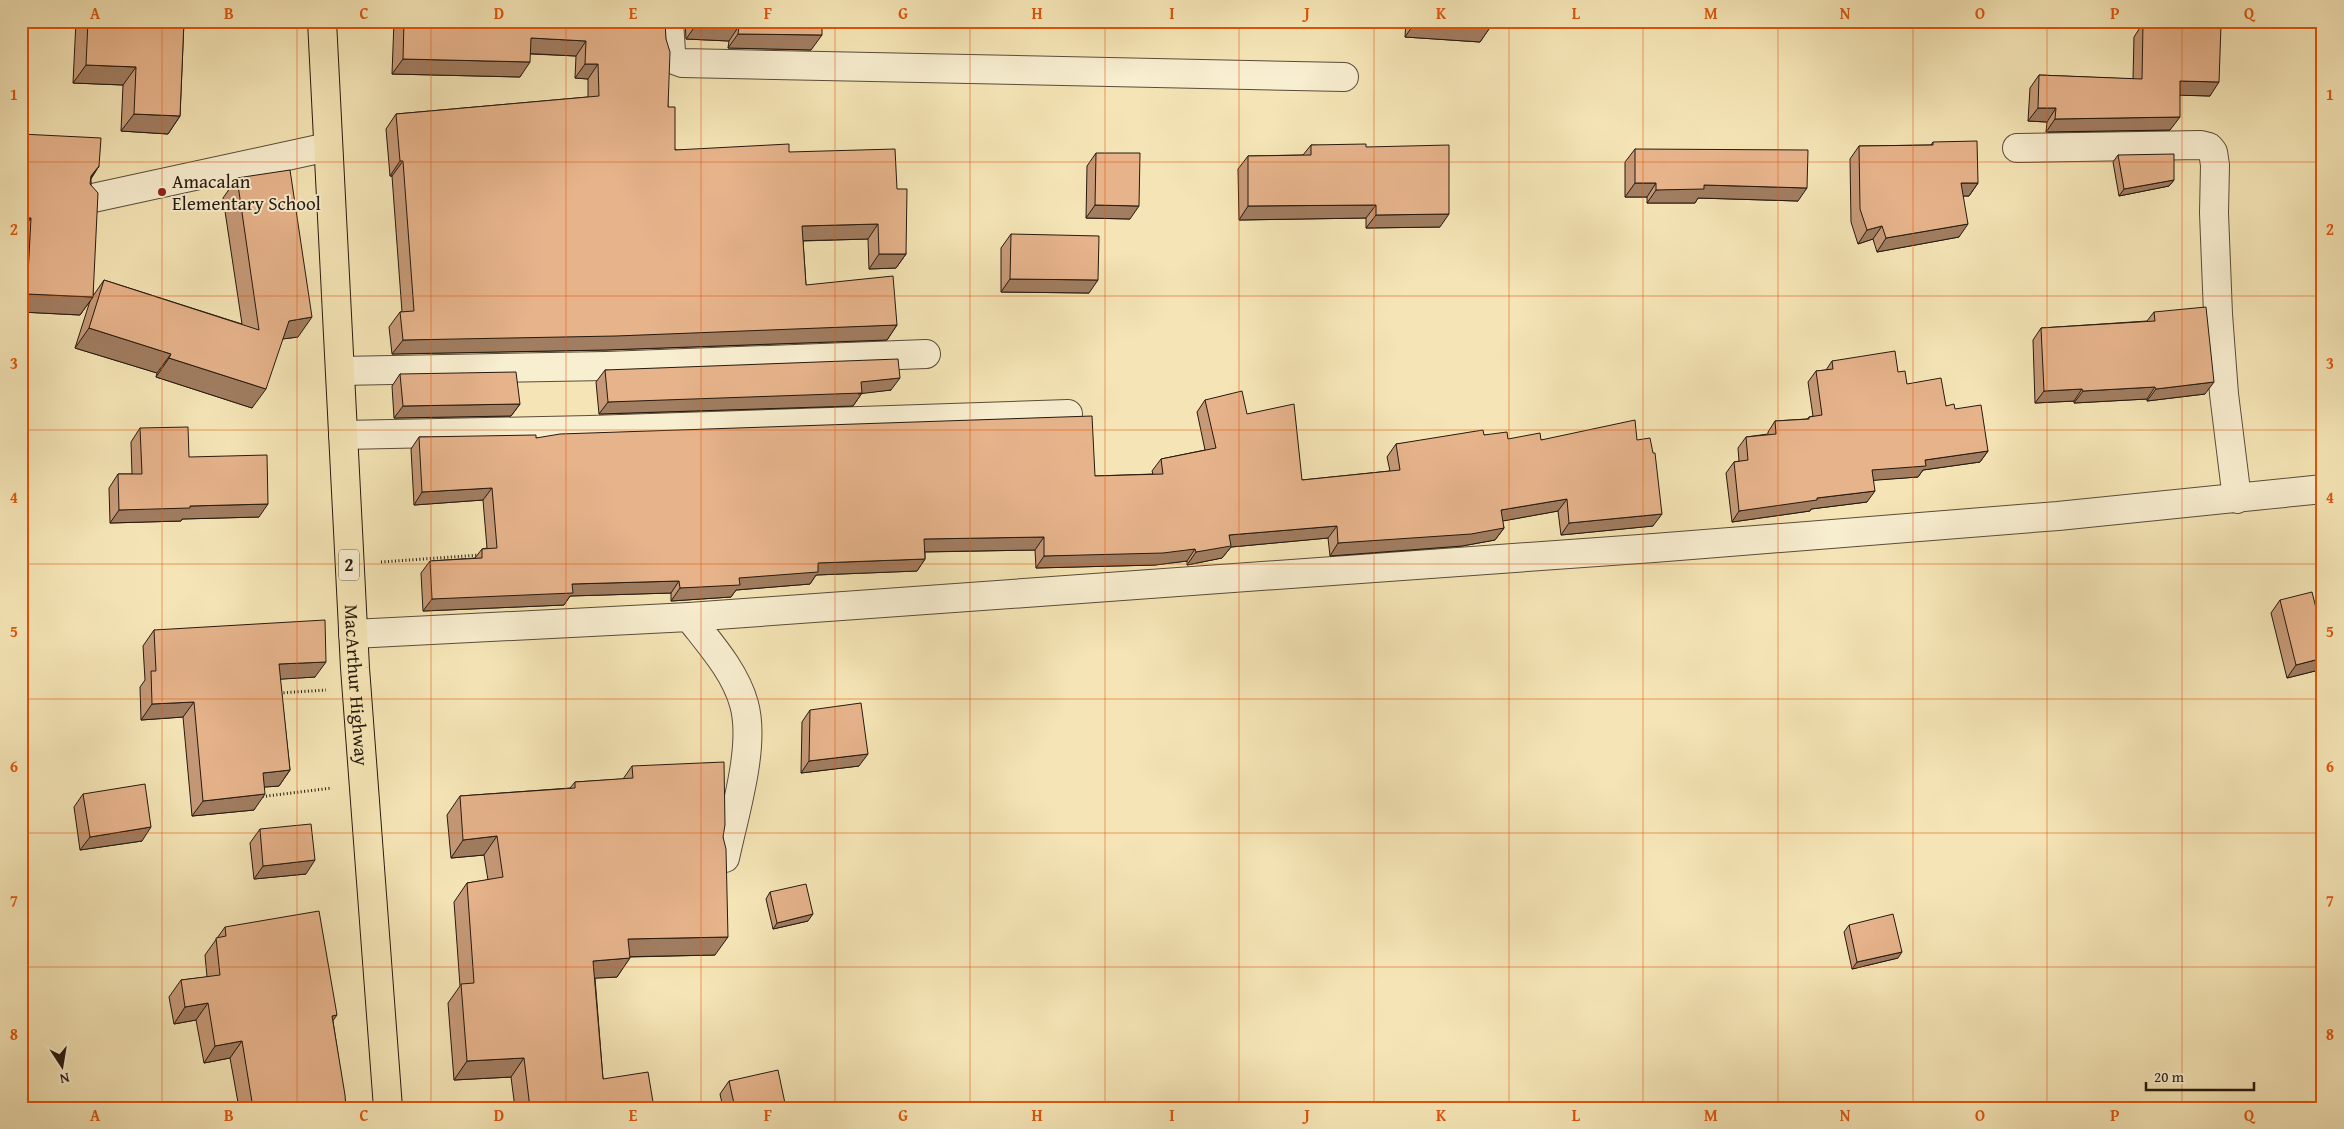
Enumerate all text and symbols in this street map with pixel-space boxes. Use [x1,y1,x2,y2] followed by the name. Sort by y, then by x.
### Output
[90,1,101,25] text: A
[224,1,234,25] text: B
[359,1,369,25] text: C
[494,1,504,25] text: D
[629,1,638,25] text: E
[764,1,772,25] text: F
[898,1,908,25] text: G
[1031,1,1043,25] text: H
[1169,1,1175,25] text: I
[1301,1,1310,25] text: J
[1436,1,1447,25] text: K
[1572,1,1581,25] text: L
[1704,1,1718,25] text: M
[1840,1,1851,25] text: N
[1975,1,1985,25] text: O
[2110,1,2120,25] text: P
[2244,1,2256,25] text: Q
[10,82,18,106] text: 1
[2326,82,2334,106] text: 1
[172,167,321,217] place label: Amacalan Elementary School
[156,186,168,198] marker: Amacalan Elementary School
[10,217,18,241] text: 2
[2326,217,2334,241] text: 2
[10,351,18,375] text: 3
[2326,351,2334,375] text: 3
[10,485,18,509] text: 4
[2326,485,2334,509] text: 4
[339,550,359,580] road number: 2
[338,604,376,767] street label: MacArthur Highway
[10,619,18,643] text: 5
[2326,619,2334,643] text: 5
[10,754,18,778] text: 6
[2326,754,2334,778] text: 6
[10,888,18,912] text: 7
[2326,888,2334,912] text: 7
[10,1022,18,1046] text: 8
[2326,1022,2334,1046] text: 8
[38,1042,88,1092] north arrow
[2146,1059,2254,1091] scale bar
[2154,1066,2185,1087] text: 20 m
[57,1068,71,1090] text: N
[90,1103,101,1127] text: A
[224,1103,234,1127] text: B
[359,1103,369,1127] text: C
[494,1103,504,1127] text: D
[629,1103,638,1127] text: E
[764,1103,772,1127] text: F
[898,1103,908,1127] text: G
[1031,1103,1043,1127] text: H
[1169,1103,1175,1127] text: I
[1301,1103,1310,1127] text: J
[1436,1103,1447,1127] text: K
[1572,1103,1581,1127] text: L
[1704,1103,1718,1127] text: M
[1840,1103,1851,1127] text: N
[1975,1103,1985,1127] text: O
[2110,1103,2120,1127] text: P
[2244,1103,2256,1127] text: Q

